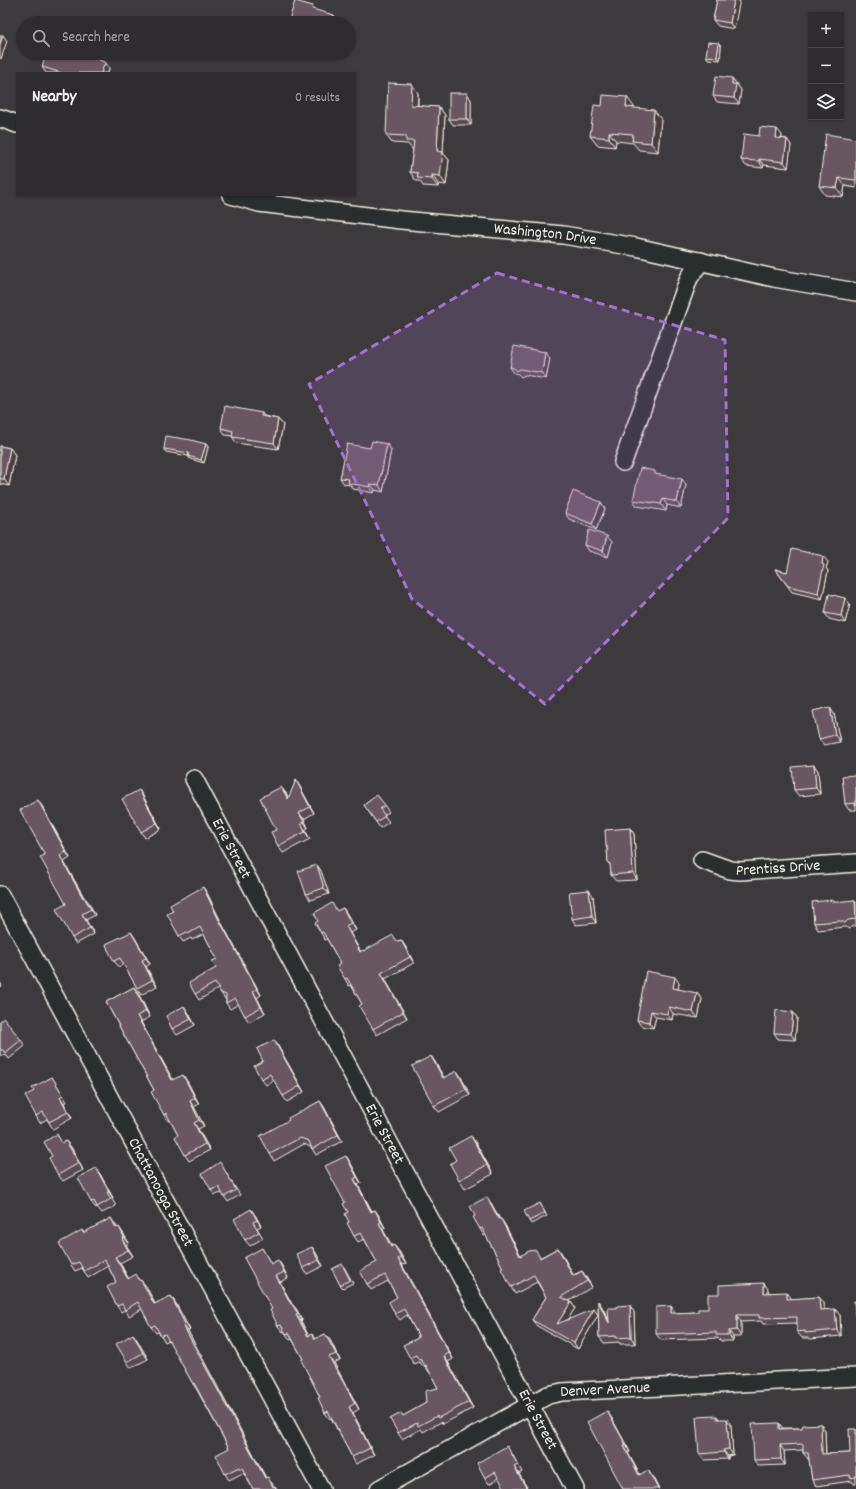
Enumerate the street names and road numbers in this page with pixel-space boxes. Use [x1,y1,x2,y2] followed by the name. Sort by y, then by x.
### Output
[493,217,598,252] street label: Washington Drive
[206,814,257,883] street label: Erie Street
[735,854,821,883] street label: Prentiss Drive
[359,1100,410,1169] street label: Erie Street
[122,1134,200,1251] street label: Chattanooga Street
[560,1376,651,1404] street label: Denver Avenue
[512,1385,563,1454] street label: Erie Street

